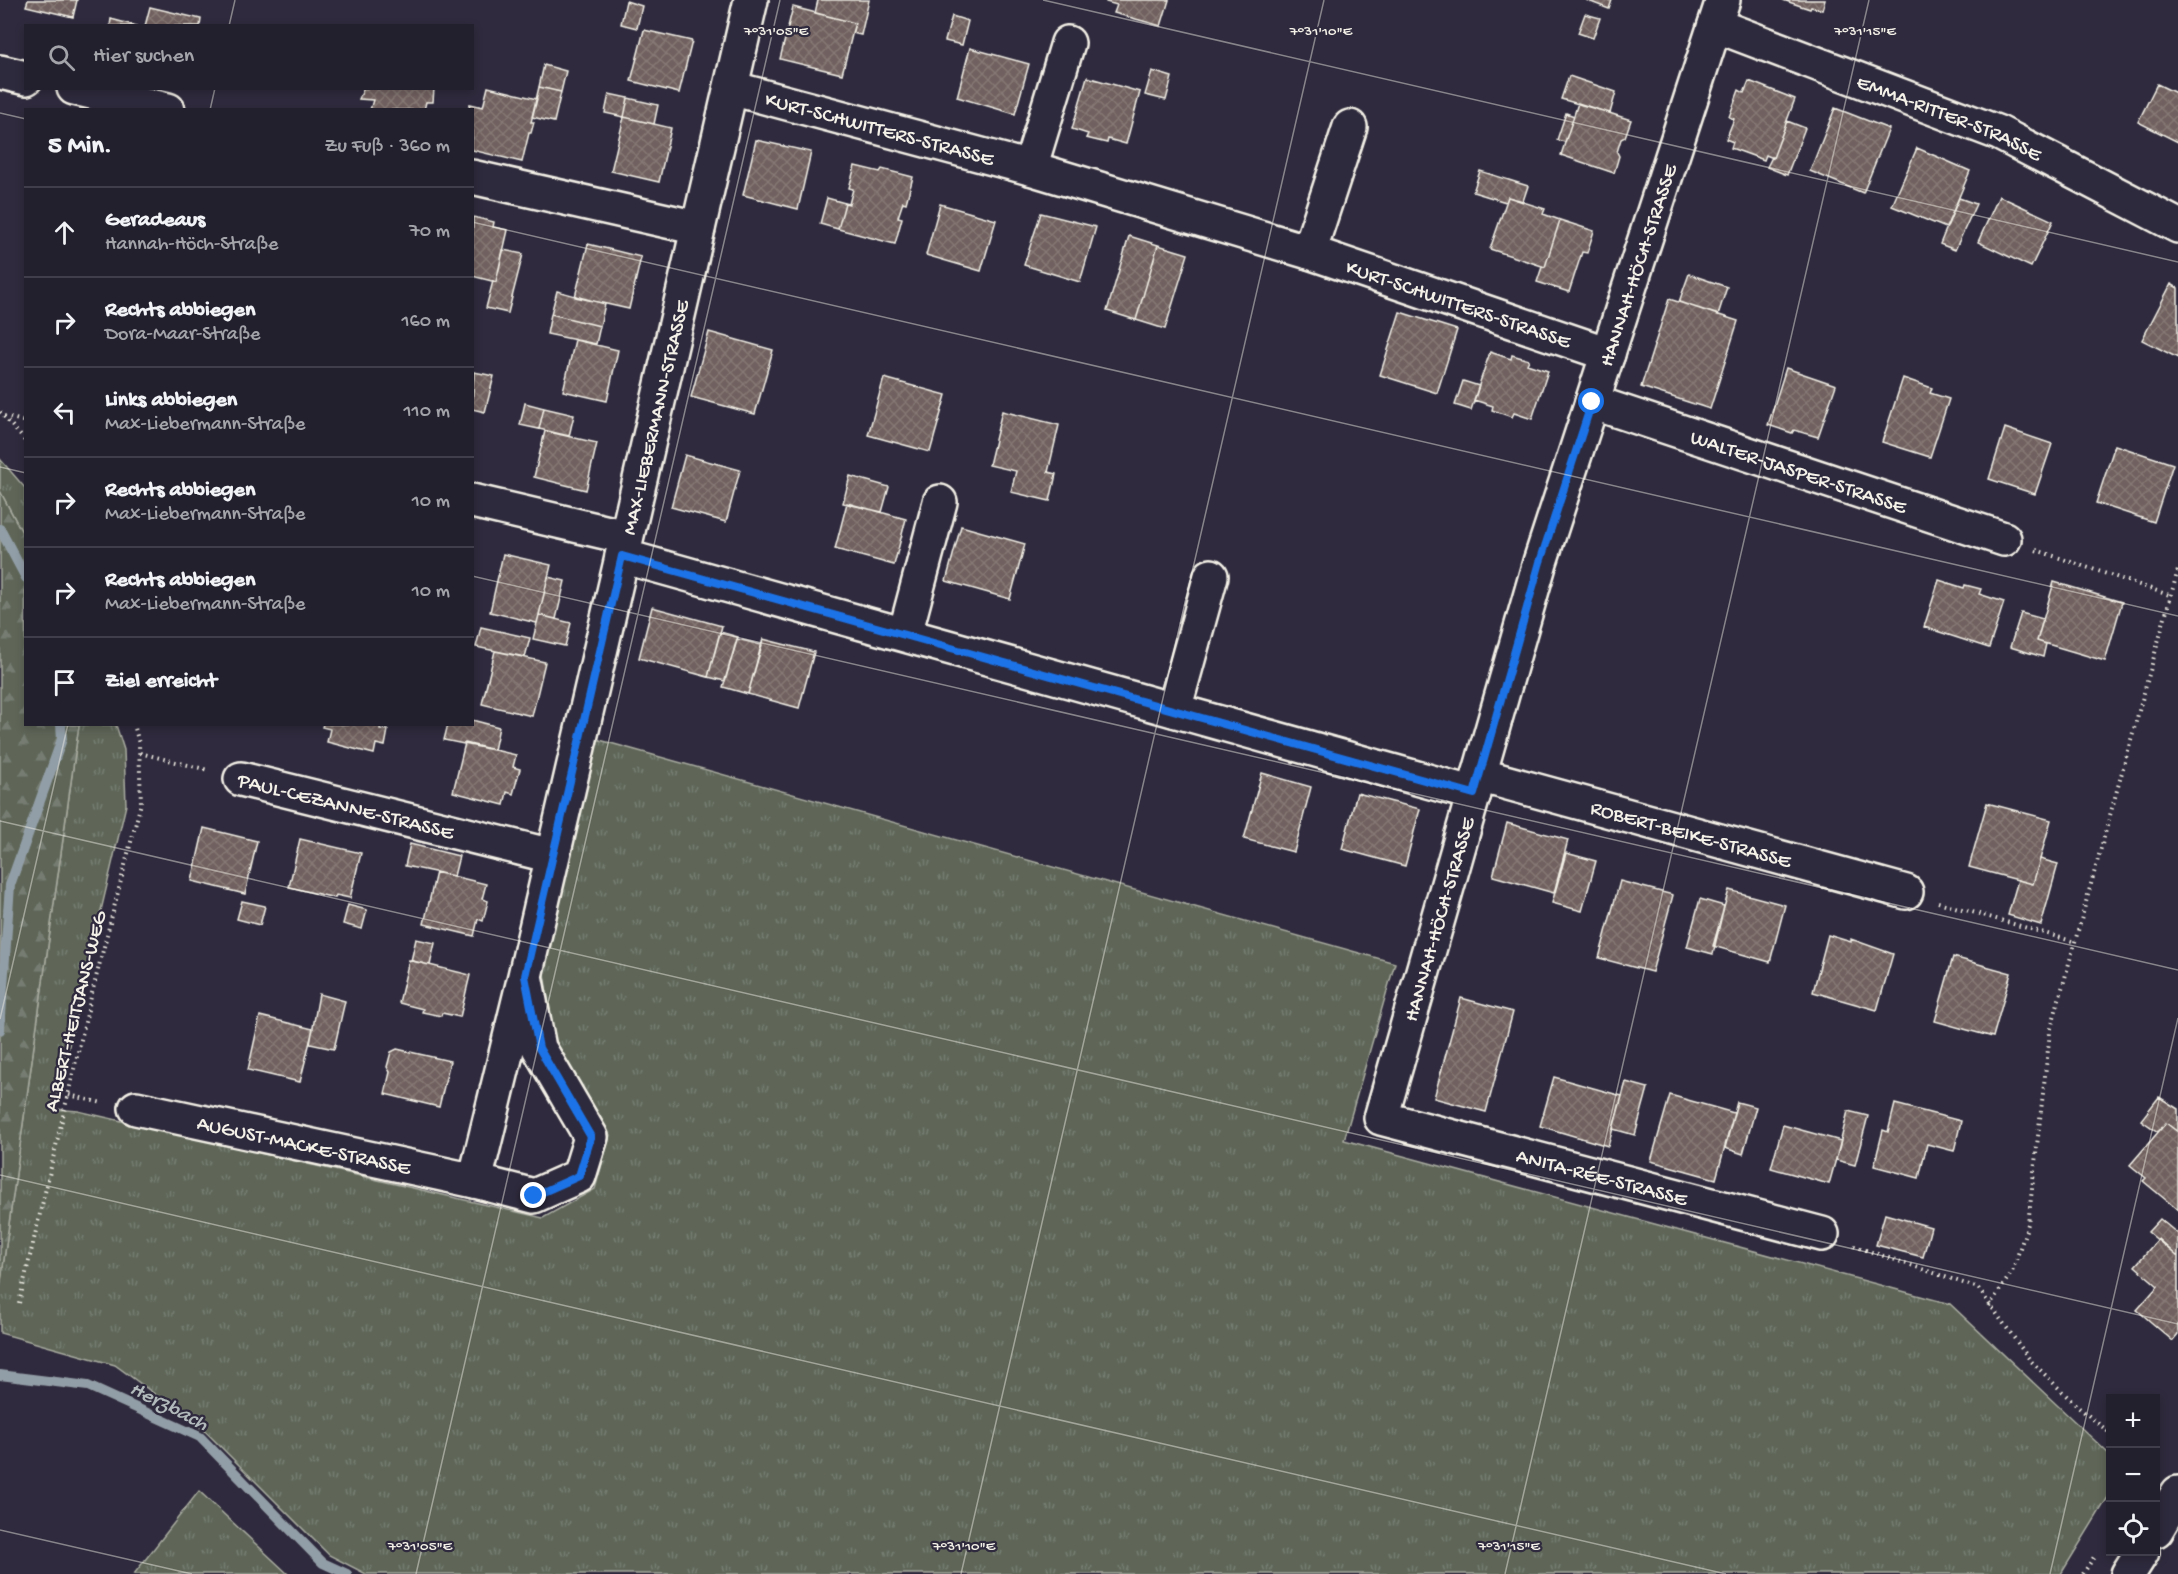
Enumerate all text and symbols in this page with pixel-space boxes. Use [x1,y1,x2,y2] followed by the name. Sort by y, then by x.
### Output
[743,23,809,41] text: 7°31'05"E
[1289,23,1353,41] text: 7°31'10"E
[1833,23,1897,41] text: 7°31'15"E
[24,24,474,90] search box
[45,41,78,74] icon: search
[93,44,194,70] text: Hier suchen
[1852,71,2046,169] street label: EMMA-RITTER-STRASSE
[762,89,997,174] street label: KURT-SCHWITTERS-STRASSE
[48,132,112,163] text: 5 Min.
[325,136,450,159] text: Zu Fuß · 360 m
[1596,161,1685,370] street label: HANNAH-HÖCH-STRASSE
[105,208,205,234] text: Geradeaus
[48,216,81,249] icon: ahead
[409,221,450,244] text: 70 m
[105,234,278,257] text: Hannah-Höch-Straße
[1342,256,1574,357] street label: KURT-SCHWITTERS-STRASSE
[619,297,697,538] street label: MAX-LIEBERMANN-STRASSE
[105,298,255,324] text: Rechts abbiegen
[48,306,81,339] icon: right
[401,311,450,334] text: 160 m
[105,324,260,347] text: Dora-Maar-Straße
[105,388,237,414] text: Links abbiegen
[1578,388,1604,414] route start
[48,396,81,429] icon: left
[404,401,450,424] text: 110 m
[105,414,305,437] text: Max-Liebermann-Straße
[1687,427,1910,522] street label: WALTER-JASPER-STRASSE
[105,478,255,504] text: Rechts abbiegen
[48,486,81,519] icon: right
[412,491,450,514] text: 10 m
[105,504,305,527] text: Max-Liebermann-Straße
[105,568,255,594] text: Rechts abbiegen
[48,576,81,609] icon: right
[412,581,450,604] text: 10 m
[105,594,305,617] text: Max-Liebermann-Straße
[48,666,81,699] icon: arrive
[105,669,217,695] text: Ziel erreicht
[234,769,457,848] street label: PAUL-CEZANNE-STRASSE
[1587,797,1794,876] street label: ROBERT-BEIKE-STRASSE
[1400,814,1483,1025] street label: HANNAH-HÖCH-STRASSE
[40,908,115,1115] street label: ALBERT-HEITJANS-WEG
[194,1112,413,1183] street label: AUGUST-MACKE-STRASSE
[1513,1145,1690,1214] street label: ANITA-RÉE-STRASSE
[520,1182,546,1208] route end
[125,1377,212,1438] water label: Herzbach
[2106,1394,2160,1556] map controls
[2106,1394,2160,1448] button: +
[2106,1448,2160,1502] button: −
[2106,1502,2160,1556] button: locate
[387,1538,453,1556] text: 7°31'05"E
[932,1538,996,1556] text: 7°31'10"E
[1477,1538,1541,1556] text: 7°31'15"E

